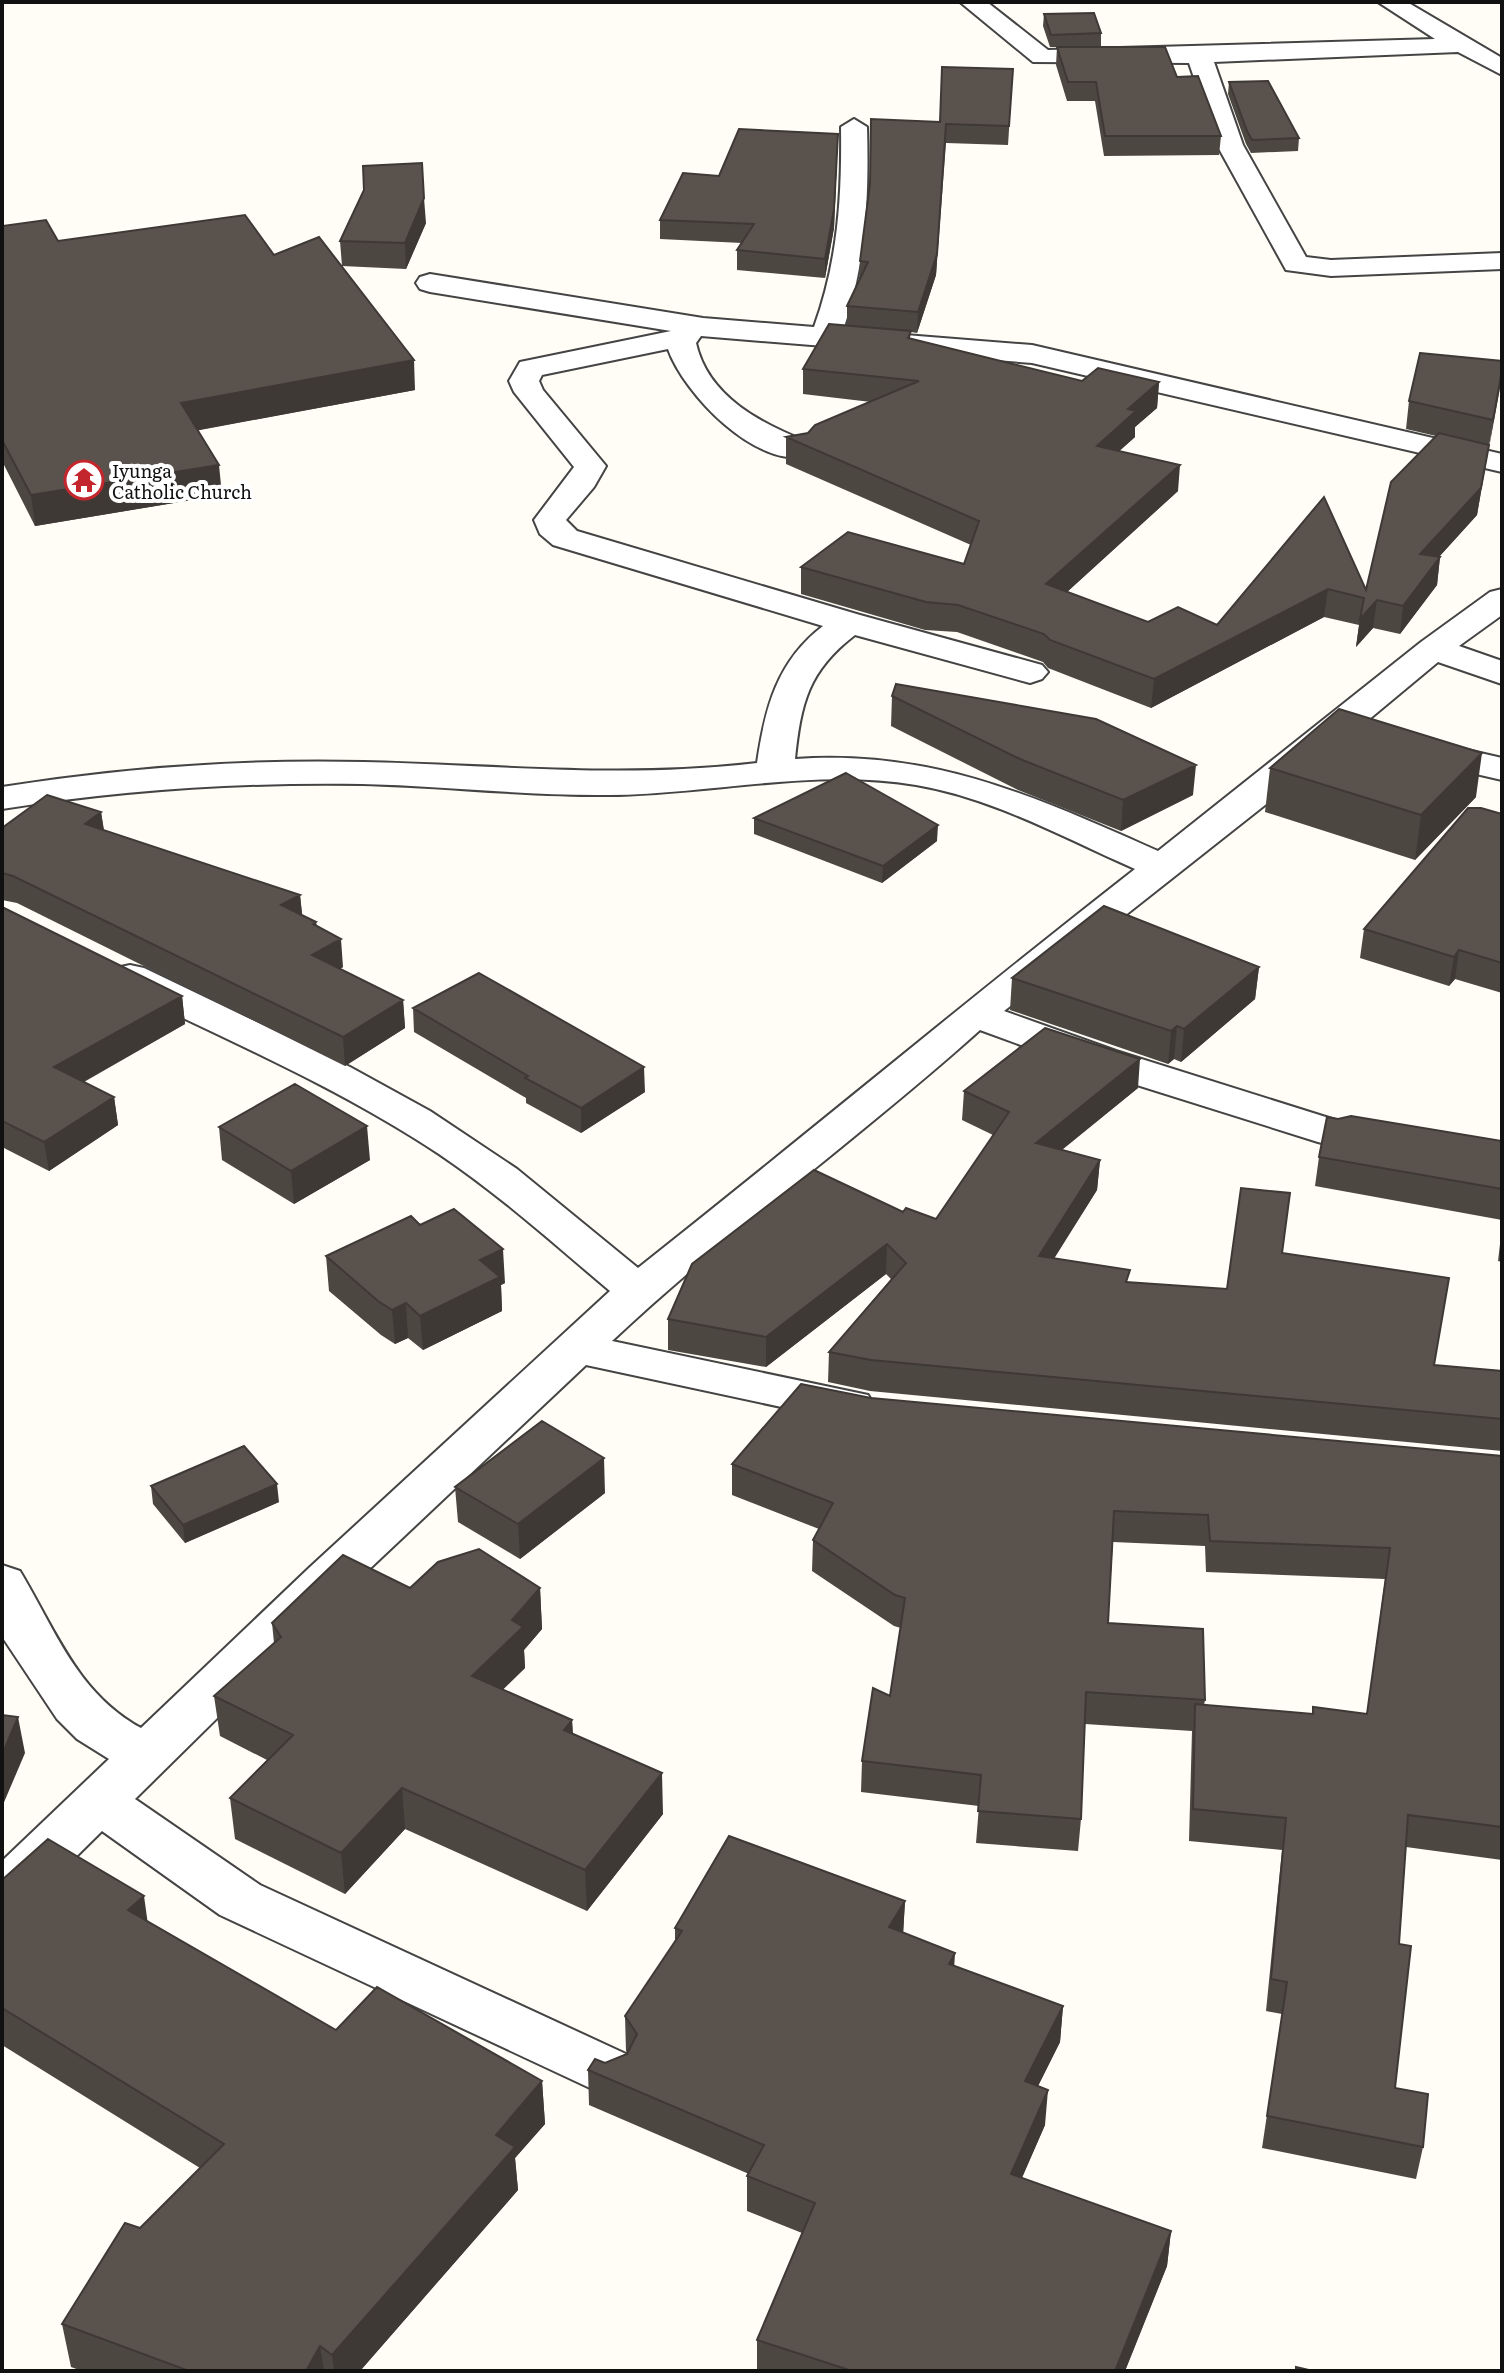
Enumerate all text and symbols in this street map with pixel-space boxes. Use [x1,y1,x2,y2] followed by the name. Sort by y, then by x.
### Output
[112,457,252,505] place label: Iyunga Catholic Church
[63,459,105,501] temple icon: Iyunga Catholic Church

